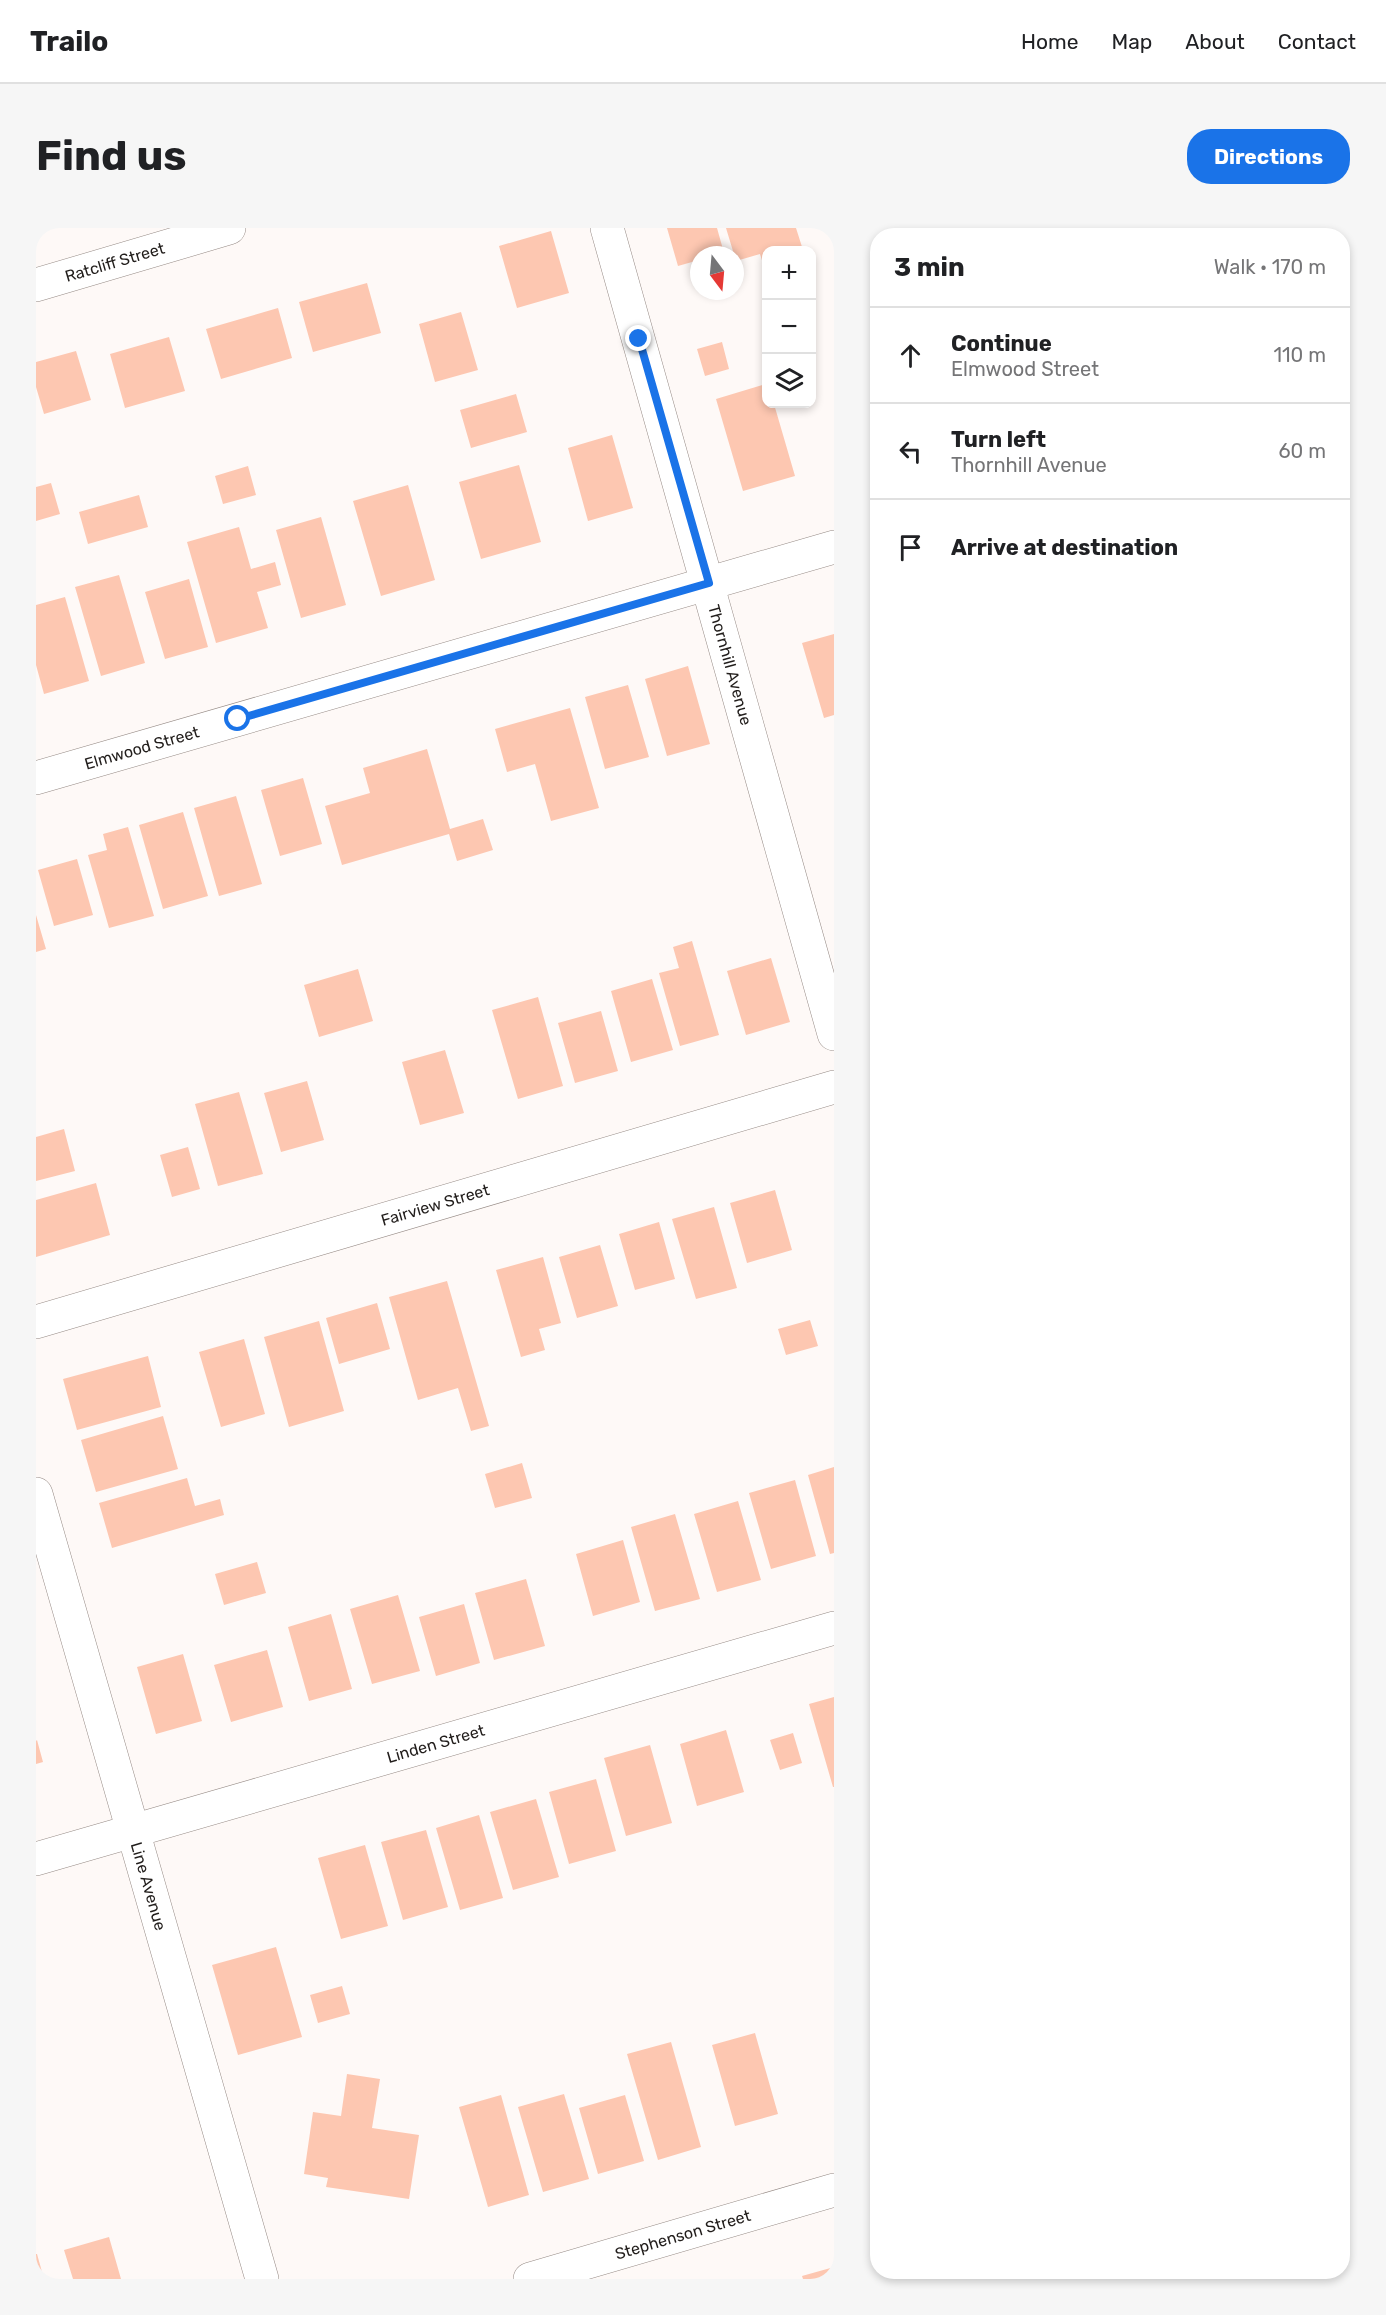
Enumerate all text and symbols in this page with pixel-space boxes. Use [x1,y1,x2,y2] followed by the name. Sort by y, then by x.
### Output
[30,25,108,58] text: Trailo
[1021,29,1078,54] text: Home
[1111,29,1152,54] text: Map
[1185,29,1245,54] text: About
[1278,29,1356,54] text: Contact
[1187,129,1350,184] button: Directions
[36,131,187,181] text: Find us
[63,239,167,286] street label: Ratcliff Street
[690,246,744,300] north arrow
[762,246,816,408] map controls
[762,246,816,300] button: +
[894,252,965,283] text: 3 min
[1214,255,1326,279] text: Walk · 170 m
[762,300,816,354] button: −
[625,325,651,351] route end
[951,330,1052,357] text: Continue
[894,339,927,372] icon: ahead
[1274,343,1326,367] text: 110 m
[762,354,816,408] button: layers
[951,357,1099,381] text: Elmwood Street
[951,426,1046,453] text: Turn left
[894,435,927,468] icon: left
[1279,439,1326,463] text: 60 m
[951,453,1107,477] text: Thornhill Avenue
[894,531,927,564] icon: arrive
[951,534,1178,561] text: Arrive at destination
[704,602,756,728] street label: Thornhill Avenue
[224,705,250,731] route start
[82,722,201,773] street label: Elmwood Street
[379,1180,492,1230] street label: Fairview Street
[385,1721,487,1767] street label: Linden Street
[127,1840,170,1933] street label: Line Avenue
[613,2206,753,2264] street label: Stephenson Street

